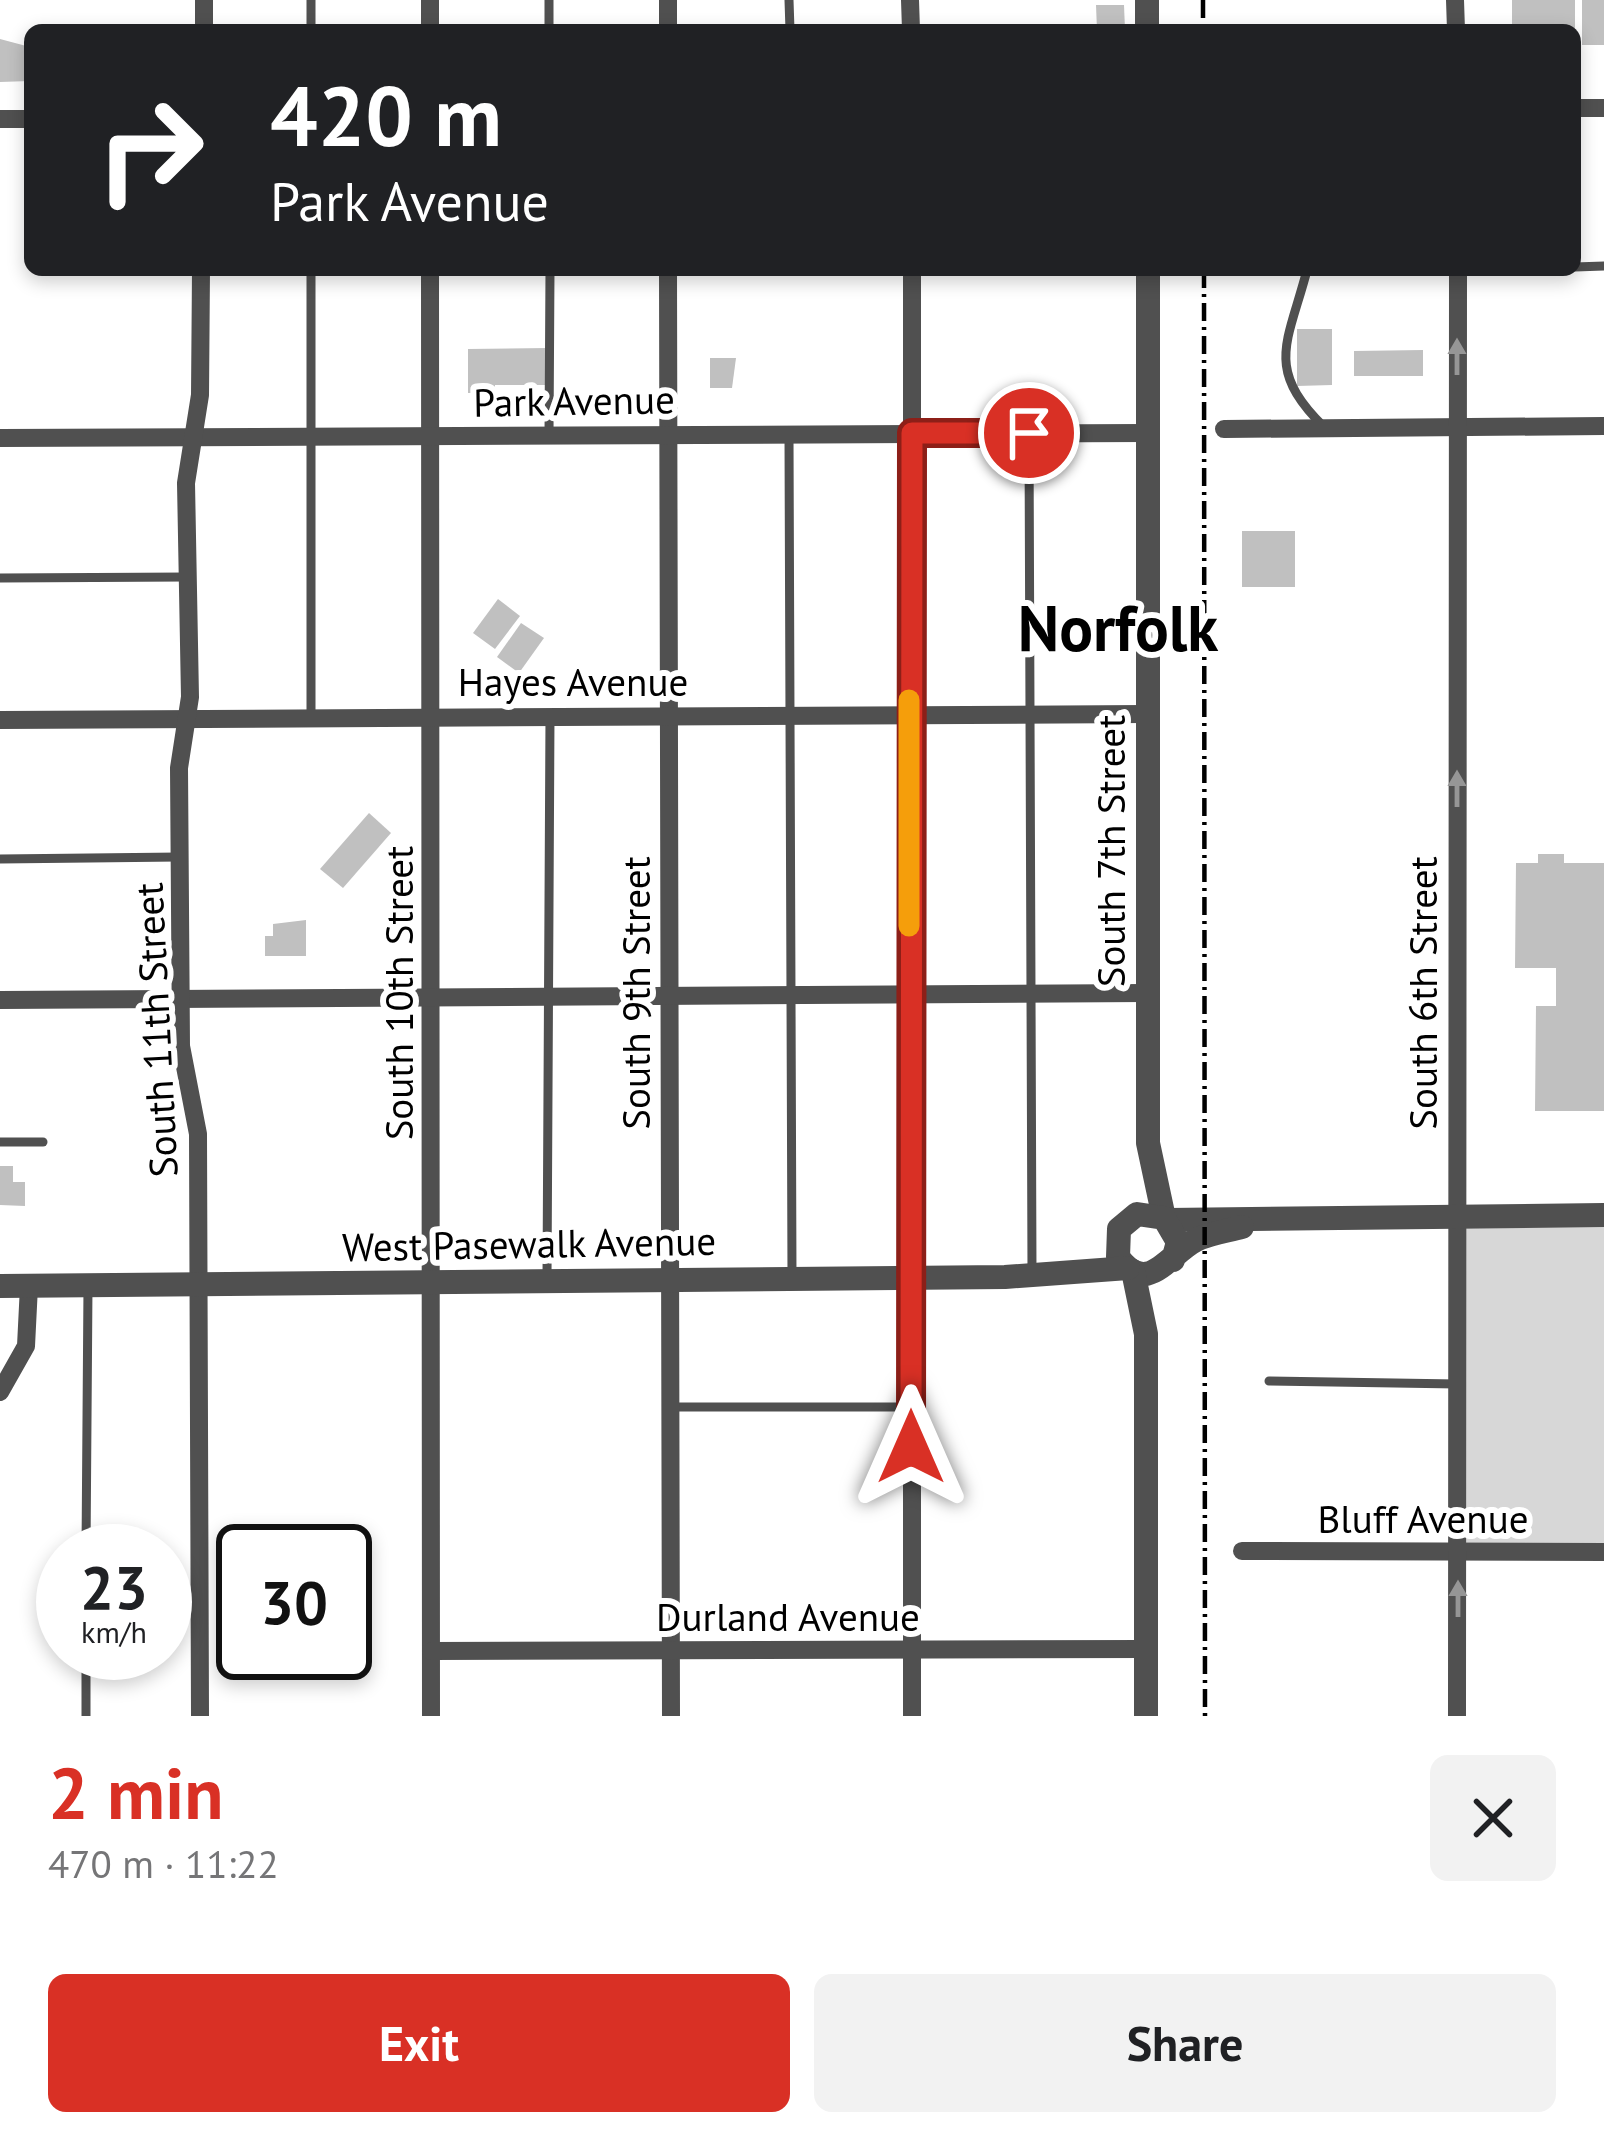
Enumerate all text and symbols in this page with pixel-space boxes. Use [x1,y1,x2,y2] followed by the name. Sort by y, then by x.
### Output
[270,60,502,169] text: 420 m
[72,72,228,228] icon: right
[270,166,549,236] text: Park Avenue
[1447,337,1467,375] one-way arrow
[473,373,675,428] street label: Park Avenue
[978,382,1080,484] pin
[996,400,1062,466] icon: arrive
[1018,587,1219,668] district label: Norfolk
[458,656,688,707] street label: Hayes Avenue
[1085,715,1136,987] street label: South 7th Street
[1447,769,1467,807] one-way arrow
[373,846,424,1140] street label: South 10th Street
[610,856,661,1130] street label: South 9th Street
[1397,856,1448,1130] street label: South 6th Street
[122,882,189,1179] street label: South 11th Street
[342,1215,716,1272] street label: West Pasewalk Avenue
[848,1384,974,1510] position arrow
[1317,1493,1529,1544] street label: Bluff Avenue
[216,1524,372,1680] speed limit sign: 30
[80,1548,148,1626] text: 23
[1448,1579,1468,1617] one-way arrow
[656,1591,920,1642] street label: Durland Avenue
[81,1612,147,1651] text: km/h
[48,1746,224,1839] text: 2 min
[1430,1755,1556,1881] button: close
[48,1838,279,1889] text: 470 m · 11:22
[48,1974,790,2112] button: Exit
[814,1974,1556,2112] button: Share

